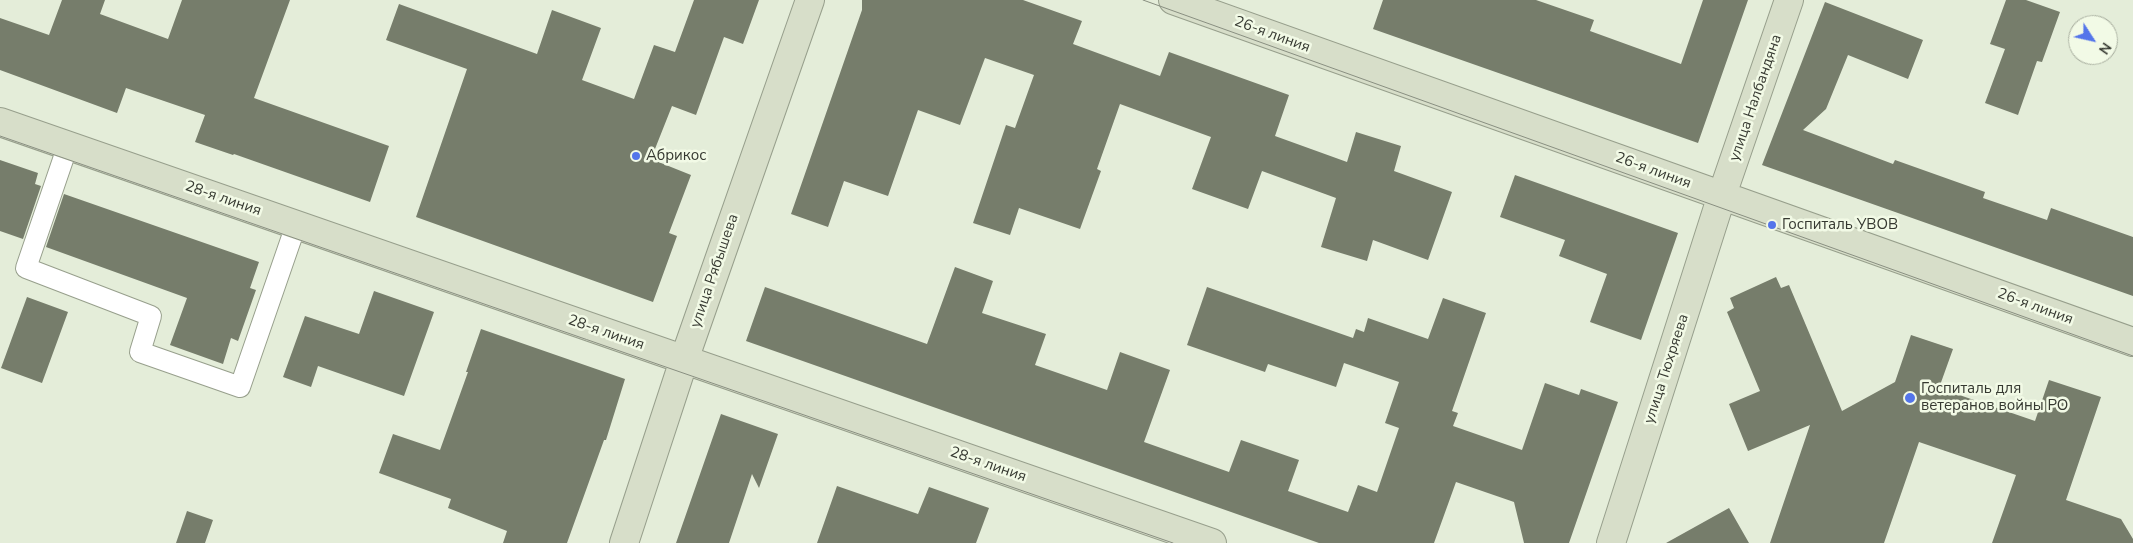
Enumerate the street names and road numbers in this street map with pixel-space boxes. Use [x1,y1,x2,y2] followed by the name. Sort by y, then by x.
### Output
[1232,13,1312,57] street label: 26-я линия
[1726,32,1786,164] street label: улица Налбандяна
[1613,149,1693,193] street label: 26-я линия
[183,178,263,220] street label: 28-я линия
[687,212,743,330] street label: улица Рябышева
[1995,285,2075,329] street label: 26-я линия
[566,312,646,354] street label: 28-я линия
[1641,312,1693,426] street label: улица Тюхряева
[948,444,1028,486] street label: 28-я линия

